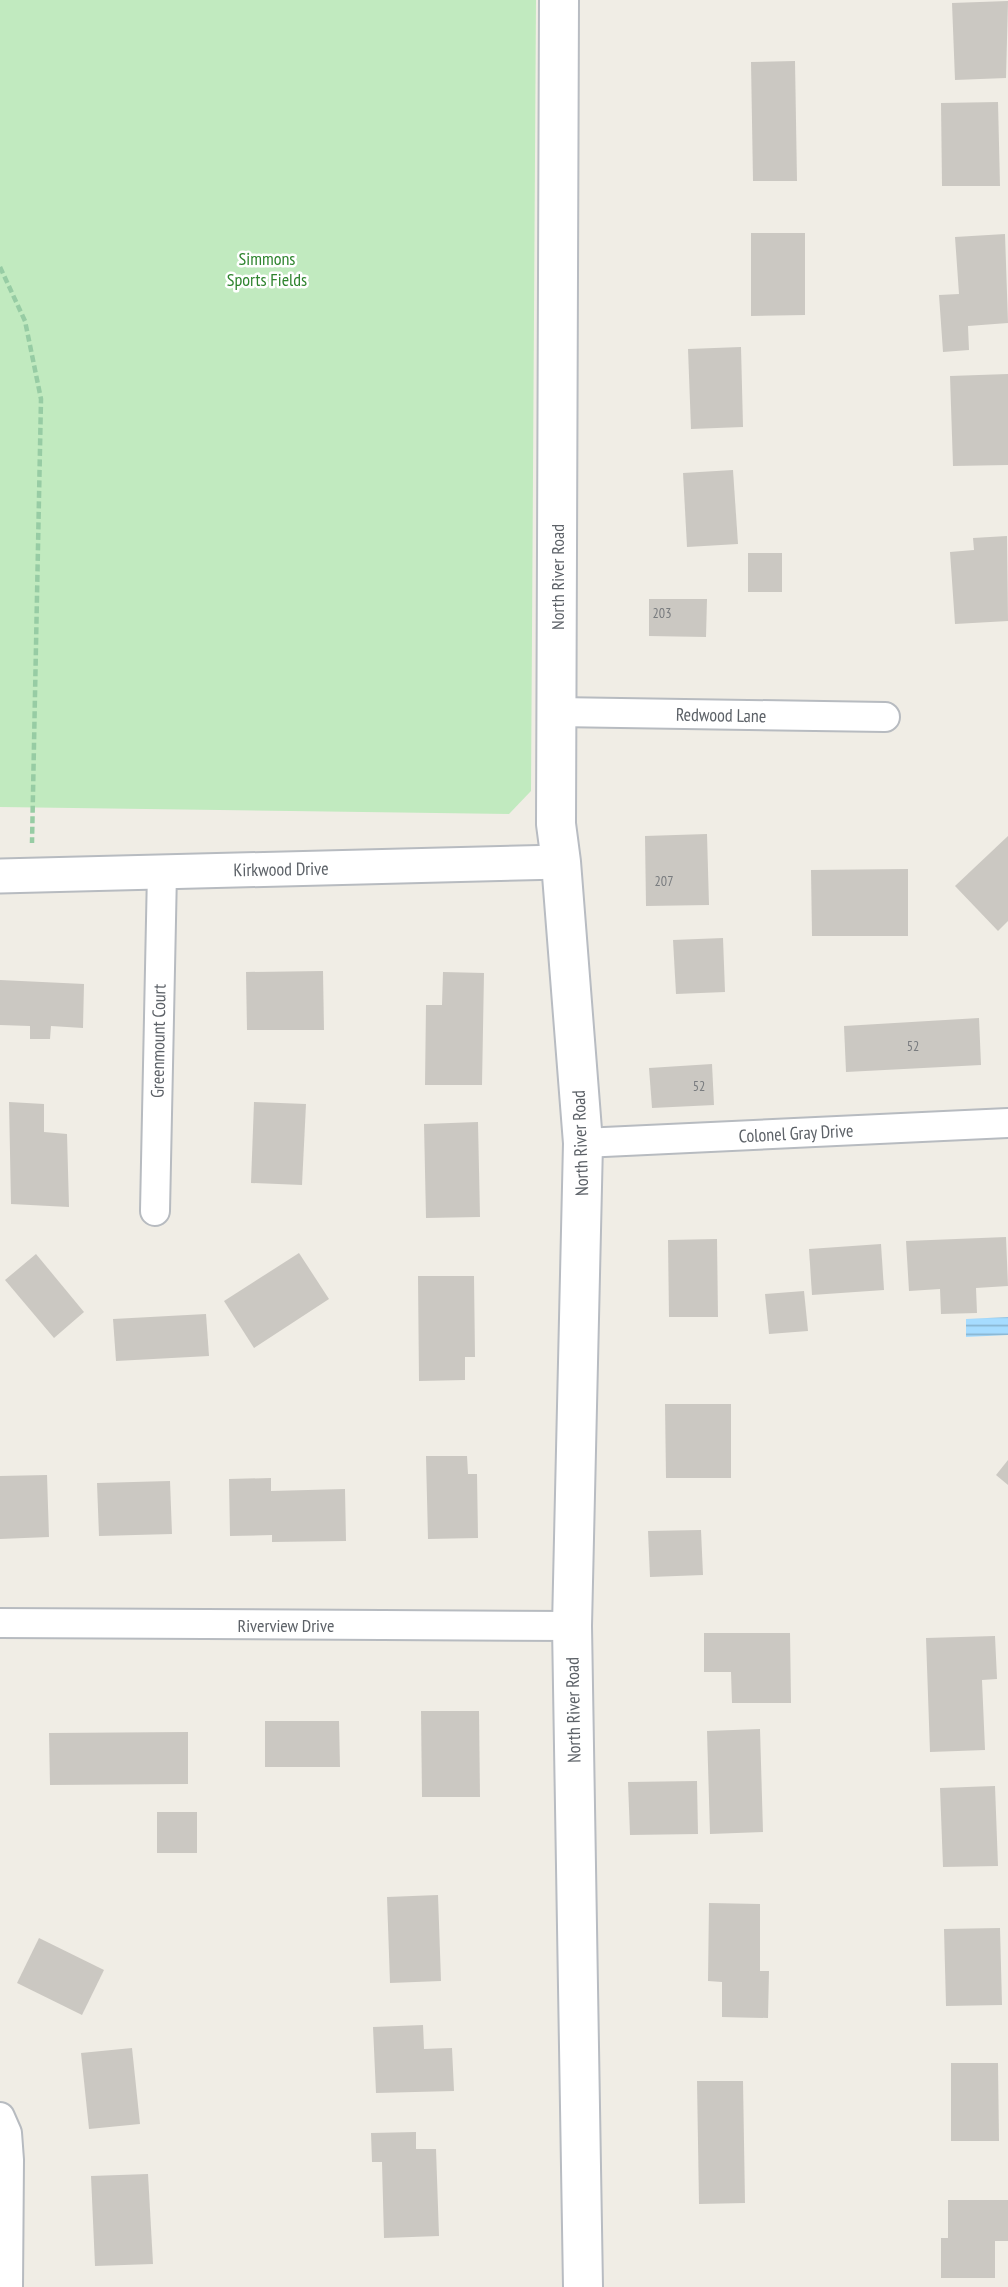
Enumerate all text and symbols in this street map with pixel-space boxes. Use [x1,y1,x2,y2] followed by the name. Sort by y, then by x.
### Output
[227,247,307,291] park label: Simmons Sports Fields
[546,524,569,630] street label: North River Road
[653,604,671,622] house number: 203
[676,703,766,727] street label: Redwood Lane
[233,857,329,881] street label: Kirkwood Drive
[655,872,673,890] house number: 207
[146,984,170,1098] street label: Greenmount Court
[907,1037,919,1055] house number: 52
[693,1077,705,1095] house number: 52
[567,1090,593,1196] street label: North River Road
[738,1119,854,1147] street label: Colonel Gray Drive
[238,1614,334,1637] street label: Riverview Drive
[561,1657,585,1763] street label: North River Road

